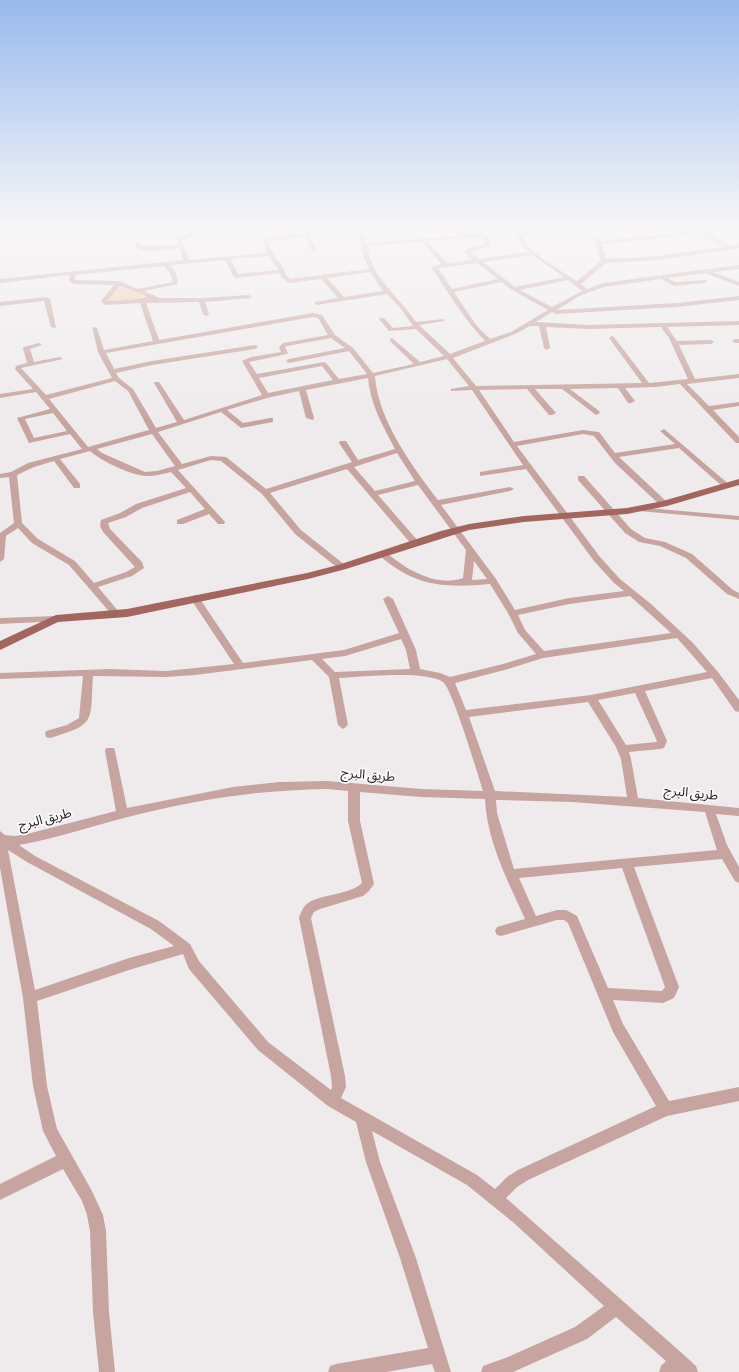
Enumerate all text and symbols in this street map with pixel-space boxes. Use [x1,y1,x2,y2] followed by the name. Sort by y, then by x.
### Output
[340,765,396,787] street label: طريق البرج
[663,782,719,806] street label: طريق البرج
[17,805,74,835] street label: طريق البرج

